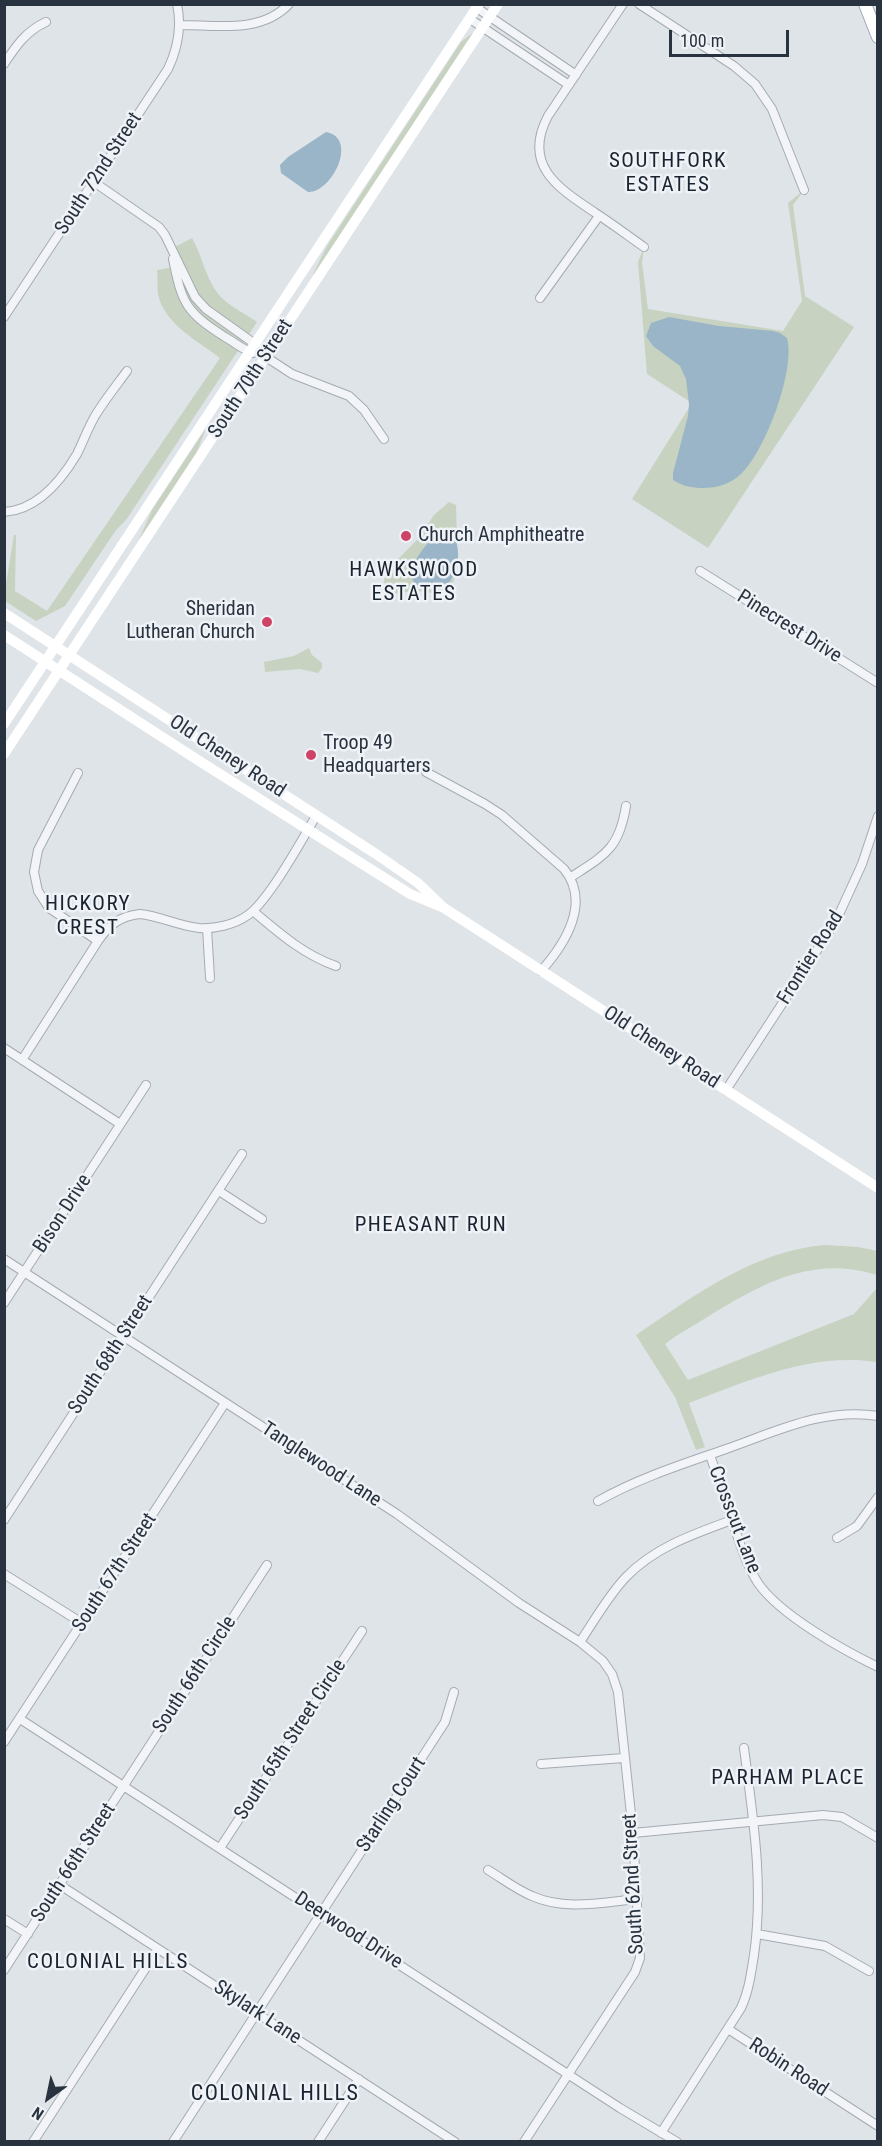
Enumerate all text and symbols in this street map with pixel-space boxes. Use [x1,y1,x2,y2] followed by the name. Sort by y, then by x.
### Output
[672,18,792,56] scale bar
[680,30,724,51] text: 100 m
[51,108,147,240] street label: South 72nd Street
[609,149,727,199] district label: SOUTHFORK ESTATES
[204,315,298,443] street label: South 70th Street
[418,524,584,548] place label: Church Amphitheatre
[399,529,413,543] marker: Church Amphitheatre
[349,558,479,608] district label: HAWKSWOOD ESTATES
[732,585,846,669] street label: Pinecrest Drive
[126,598,255,645] place label: Sheridan Lutheran Church
[260,615,274,629] marker: Sheridan Lutheran Church
[164,711,290,803] street label: Old Cheney Road
[323,732,431,779] place label: Troop 49 Headquarters
[304,748,318,762] marker: Troop 49 Headquarters
[45,892,131,942] district label: HICKORY CREST
[773,907,849,1009] street label: Frontier Road
[598,1002,724,1094] street label: Old Cheney Road
[29,1170,97,1258] street label: Bison Drive
[355,1213,507,1239] district label: PHEASANT RUN
[64,1291,158,1419] street label: South 68th Street
[257,1417,385,1513] street label: Tanglewood Lane
[703,1463,765,1577] street label: Crosscut Lane
[68,1509,162,1637] street label: South 67th Street
[148,1612,242,1738] street label: South 66th Circle
[230,1655,352,1825] street label: South 65th Street Circle
[352,1753,432,1857] street label: Starling Court
[711,1766,865,1792] district label: PARHAM PLACE
[27,1799,121,1927] street label: South 66th Street
[618,1813,650,1955] street label: South 62nd Street
[290,1887,406,1975] street label: Deerwood Drive
[27,1950,189,1976] district label: COLONIAL HILLS
[209,1976,305,2050] street label: Skylark Lane
[744,2034,832,2102] street label: Robin Road
[18,2068,78,2128] north arrow
[191,2081,359,2107] district label: COLONIAL HILLS
[29,2103,47,2124] text: N

